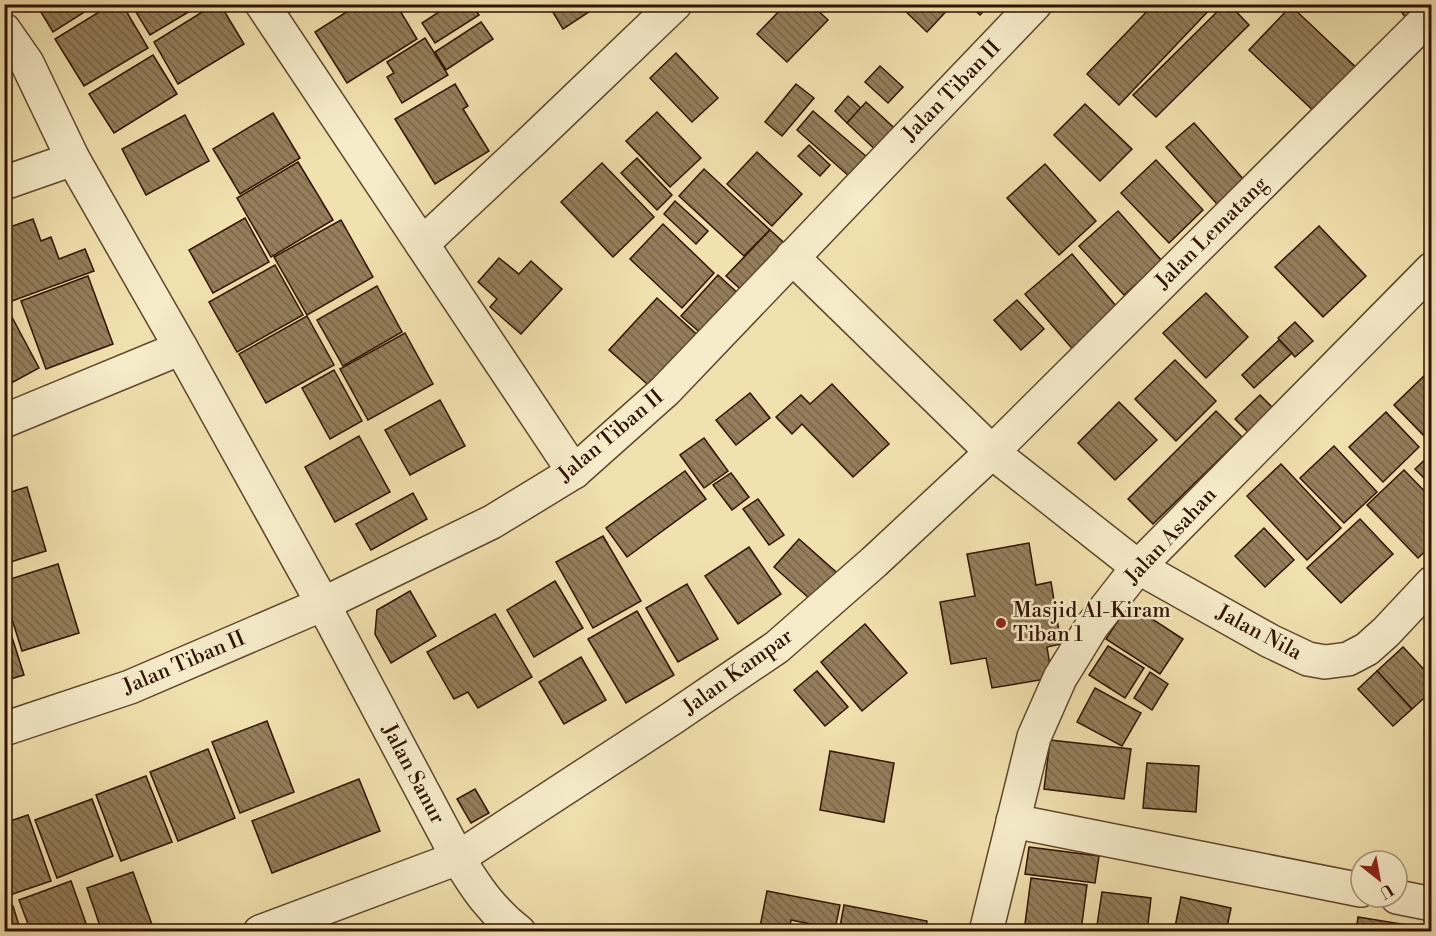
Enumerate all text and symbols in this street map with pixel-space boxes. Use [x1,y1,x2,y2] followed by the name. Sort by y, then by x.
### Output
[897,35,1007,148] street label: Jalan Tiban II
[1150,171,1274,295] street label: Jalan Lematang
[552,384,669,488] street label: Jalan Tiban II
[1119,482,1223,591] street label: Jalan Asahan
[1013,598,1171,648] place label: Masjid Al-Kiram Tiban 1
[1211,599,1306,666] street label: Jalan Nila
[994,616,1008,630] marker: Masjid Al-Kiram Tiban 1
[677,623,798,721] street label: Jalan Kampar
[118,626,249,701] street label: Jalan Tiban II
[375,719,450,828] street label: Jalan Sanur
[1349,849,1409,909] north arrow
[1375,879,1397,903] text: U

